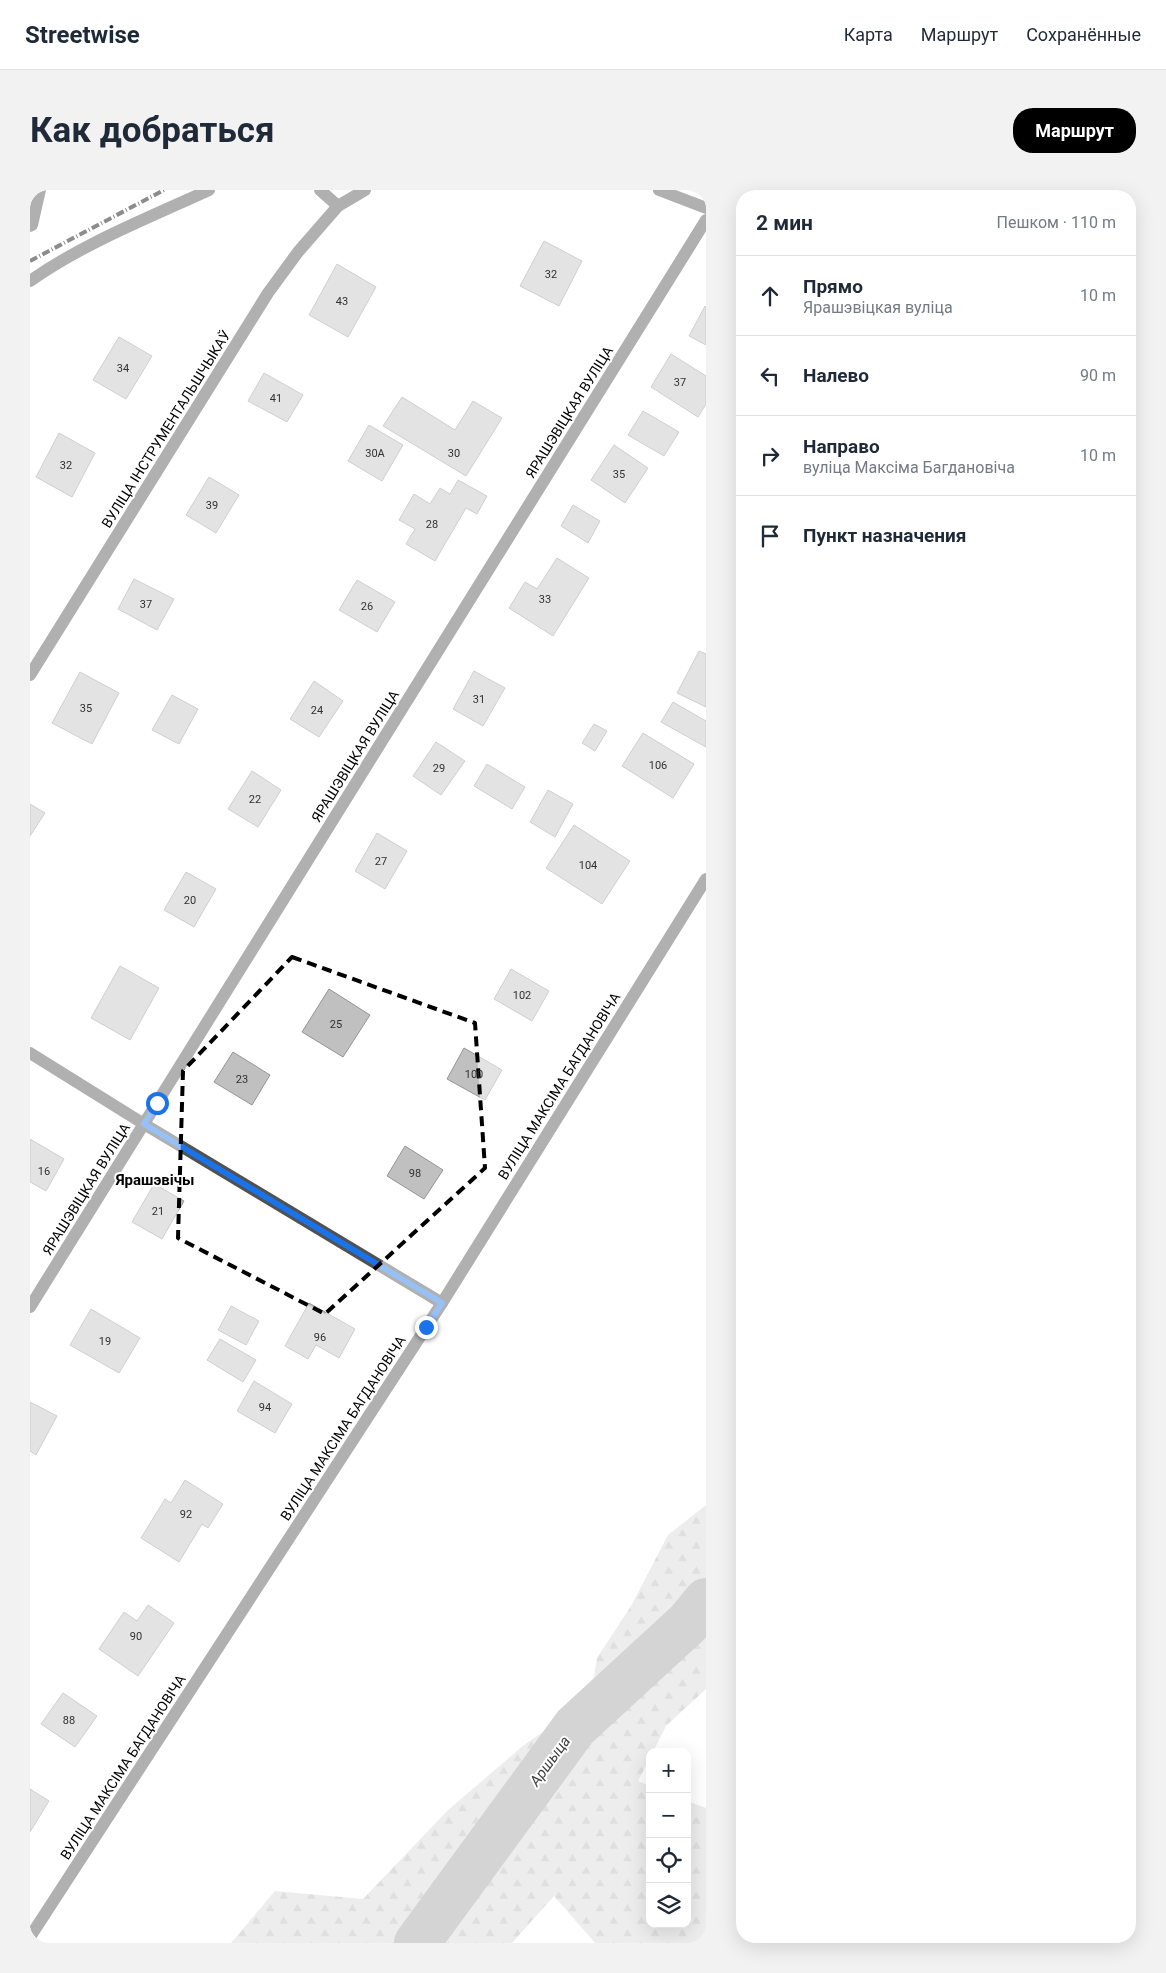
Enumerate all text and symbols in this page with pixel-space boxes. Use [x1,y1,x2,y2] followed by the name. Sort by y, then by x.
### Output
[25,21,140,49] text: Streetwise
[844,24,893,45] text: Карта
[921,24,998,45] text: Маршрут
[1026,24,1141,45] text: Сохранённые
[1013,108,1136,153] button: Маршрут
[30,110,275,151] text: Как добраться
[756,211,813,235] text: 2 мин
[997,213,1116,232] text: Пешком · 110 m
[545,268,557,281] house number: 32
[803,275,863,298] text: Прямо
[756,282,784,310] icon: ahead
[1080,286,1116,305] text: 10 m
[336,295,348,308] house number: 43
[803,298,953,317] text: Ярашэвіцкая вуліца
[97,327,234,531] street label: ВУЛІЦА ІНСТРУМЕНТАЛЬШЧЫКАЎ
[522,343,616,481] street label: ЯРАШЭВІЦКАЯ ВУЛІЦА
[117,362,129,375] house number: 34
[756,362,784,390] icon: left
[803,364,869,387] text: Налево
[1080,366,1116,385] text: 90 m
[674,376,686,389] house number: 37
[270,392,282,405] house number: 41
[803,435,880,458] text: Направо
[756,442,784,470] icon: right
[1080,446,1116,465] text: 10 m
[365,447,386,460] house number: 30А
[448,447,460,460] house number: 30
[803,458,1015,477] text: вуліца Максіма Багдановіча
[60,459,72,472] house number: 32
[613,468,625,481] house number: 35
[206,499,218,512] house number: 39
[426,518,438,531] house number: 28
[756,522,784,550] icon: arrive
[803,524,966,547] text: Пункт назначения
[539,593,551,606] house number: 33
[140,598,152,611] house number: 37
[361,600,373,613] house number: 26
[308,687,402,825] street label: ЯРАШЭВІЦКАЯ ВУЛІЦА
[473,693,485,706] house number: 31
[80,702,92,715] house number: 35
[311,704,323,717] house number: 24
[649,759,667,772] house number: 106
[433,762,445,775] house number: 29
[249,793,261,806] house number: 22
[375,855,387,868] house number: 27
[579,859,597,872] house number: 104
[184,894,196,907] house number: 20
[513,989,531,1002] house number: 102
[495,990,623,1182] street label: ВУЛІЦА МАКСІМА БАГДАНОВІЧА
[330,1018,342,1031] house number: 25
[465,1068,483,1081] house number: 100
[236,1073,248,1086] house number: 23
[146,1092,169,1115] route start
[39,1120,133,1258] street label: ЯРАШЭВІЦКАЯ ВУЛІЦА
[38,1165,50,1178] house number: 16
[409,1167,421,1180] house number: 98
[115,1171,194,1189] district label: Ярашэвічы
[152,1205,164,1218] house number: 21
[415,1316,438,1339] route end
[314,1331,326,1344] house number: 96
[277,1333,409,1523] street label: ВУЛІЦА МАКСІМА БАГДАНОВІЧА
[99,1335,111,1348] house number: 19
[259,1401,271,1414] house number: 94
[180,1508,192,1521] house number: 92
[130,1630,142,1643] house number: 90
[57,1672,189,1862] street label: ВУЛІЦА МАКСІМА БАГДАНОВІЧА
[63,1714,75,1727] house number: 88
[525,1732,574,1790] water label: Аршыца
[646,1748,691,1928] map controls
[646,1748,691,1793] button: +
[646,1793,691,1838] button: −
[646,1838,691,1883] button: locate
[646,1883,691,1928] button: layers

